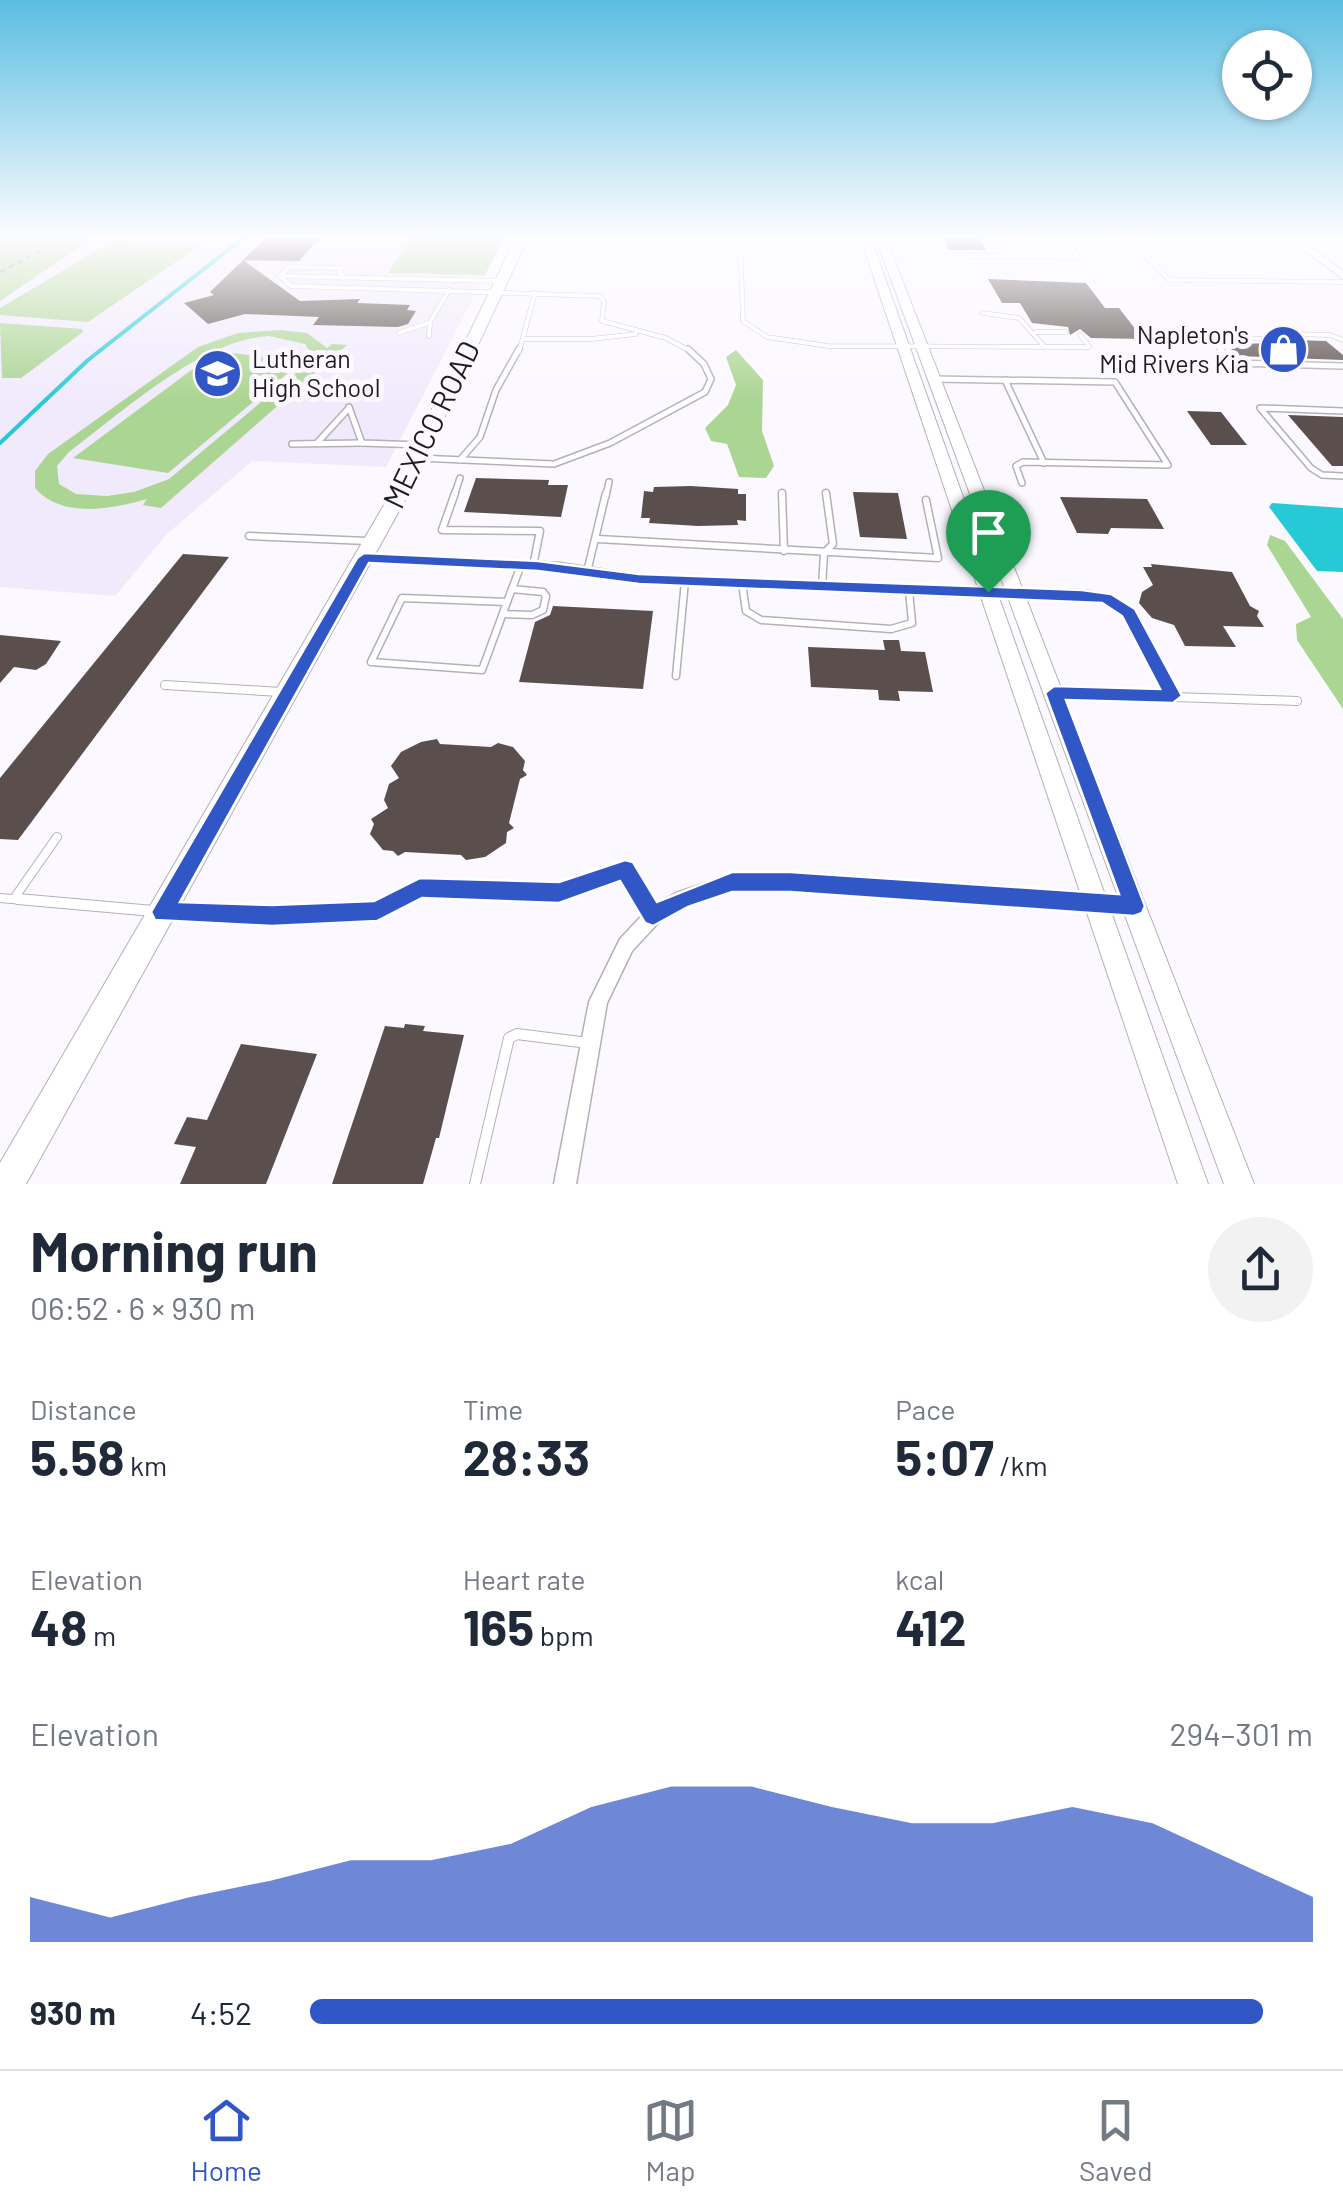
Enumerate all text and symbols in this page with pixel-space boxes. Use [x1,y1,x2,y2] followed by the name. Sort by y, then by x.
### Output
[1222,30,1312,120] map controls
[1222,30,1312,120] button: locate
[1099,319,1249,378] place label: Napleton's Mid Rivers Kia
[1258,323,1310,375] shop icon: Napleton's Mid Rivers Kia
[374,335,486,514] street label: MEXICO ROAD
[252,343,380,402] place label: Lutheran High School
[191,347,243,399] school or university icon: Lutheran High School
[946,490,1031,593] pin
[961,505,1016,560] icon: arrive
[30,1217,318,1283] text: Morning run
[1208,1217,1313,1322] button: share
[30,1288,255,1326] text: 06:52 · 6 × 930 m
[30,1392,137,1426] text: Distance
[463,1392,523,1426] text: Time
[895,1392,956,1426] text: Pace
[30,1426,124,1486] text: 5.58
[463,1426,590,1486] text: 28:33
[895,1426,994,1486] text: 5:07
[124,1448,167,1482] text: km
[994,1448,1048,1482] text: /km
[30,1562,143,1596] text: Elevation
[463,1562,585,1596] text: Heart rate
[895,1562,944,1596] text: kcal
[30,1596,87,1656] text: 48
[463,1596,534,1656] text: 165
[895,1596,966,1656] text: 412
[87,1618,116,1652] text: m
[534,1618,594,1652] text: bpm
[30,1714,159,1752] text: Elevation
[1169,1714,1313,1752] text: 294–301 m
[30,1993,116,2031] text: 930 m
[190,1993,252,2031] text: 4:52
[191,2093,262,2187] tab: Home
[643,2093,698,2187] tab: Map
[1079,2093,1152,2187] tab: Saved

